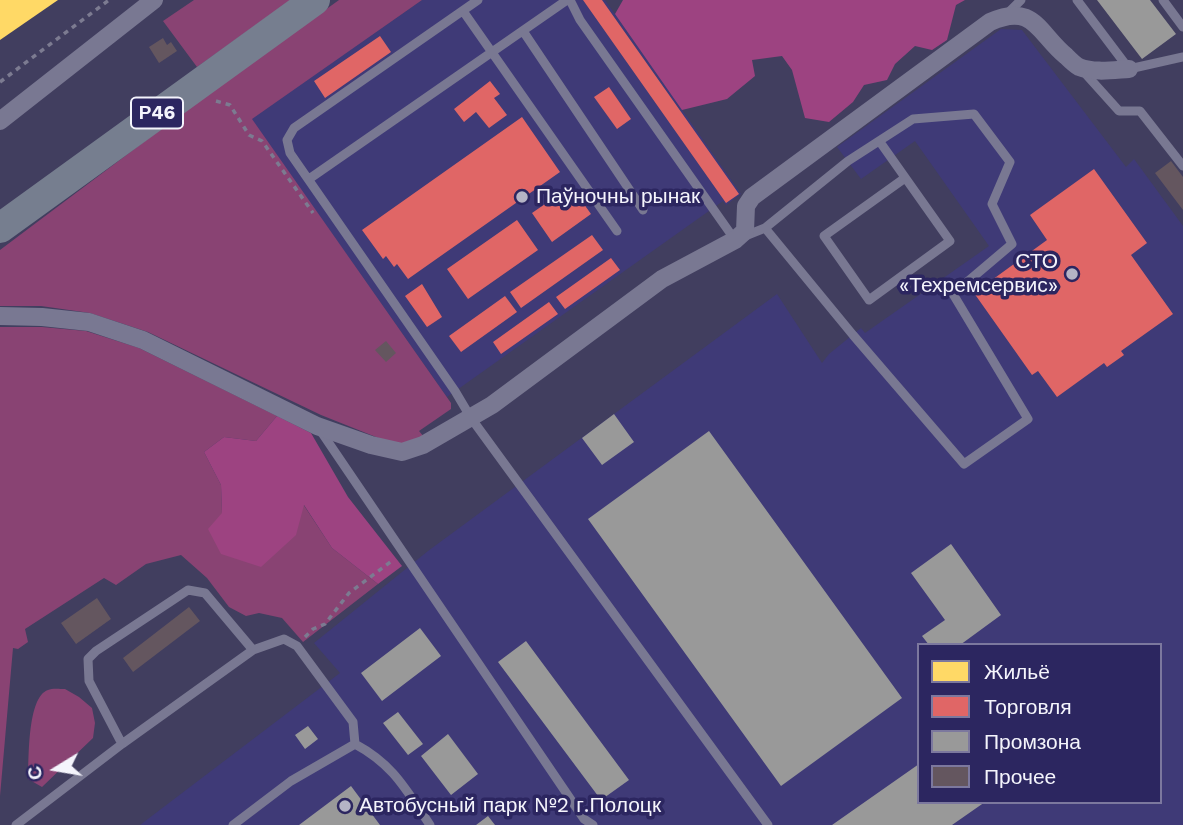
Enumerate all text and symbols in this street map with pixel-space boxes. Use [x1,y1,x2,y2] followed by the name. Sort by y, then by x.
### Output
[131,97,183,128] road number: Р46
[536,184,700,210] place label: Паўночны рынак
[514,189,530,205] marker: Паўночны рынак
[899,249,1058,299] place label: СТО «Техремсервис»
[1064,266,1080,282] marker: СТО «Техремсервис»
[917,643,1162,804] legend
[984,659,1050,684] text: Жильё
[984,694,1072,719] text: Торговля
[984,729,1081,754] text: Промзона
[21,734,91,804] north arrow
[22,764,47,782] text: С
[984,764,1056,789] text: Прочее
[359,793,661,819] place label: Автобусный парк №2 г.Полоцк
[337,798,353,814] marker: Автобусный парк №2 г.Полоцк

